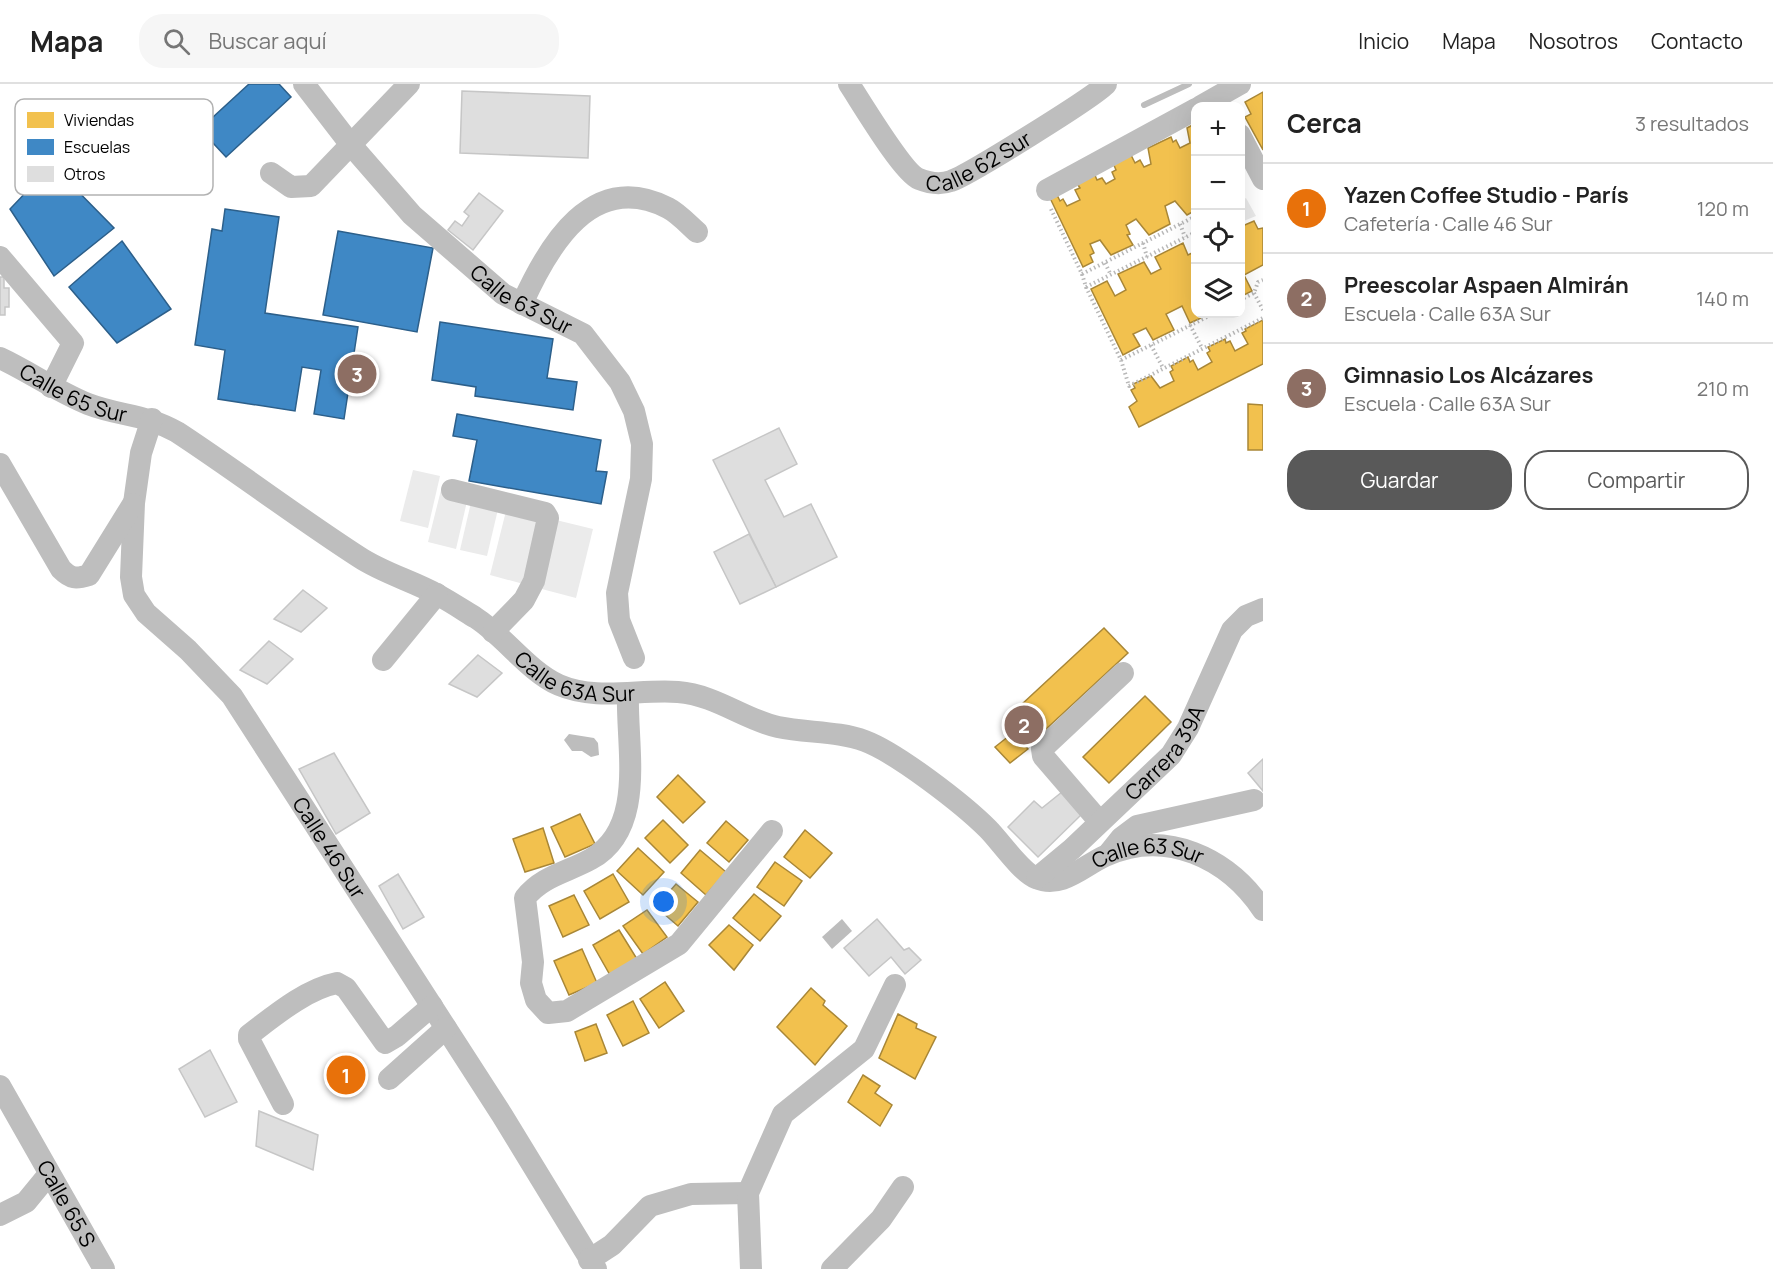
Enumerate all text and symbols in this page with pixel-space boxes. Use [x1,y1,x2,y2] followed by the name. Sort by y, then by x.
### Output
[139,14,559,68] search box
[30,22,103,60] text: Mapa
[160,25,193,58] icon: search
[208,26,327,56] text: Buscar aquí
[1358,27,1409,55] text: Inicio
[1442,27,1496,55] text: Mapa
[1529,27,1618,55] text: Nosotros
[1651,27,1743,55] text: Contacto
[15,99,213,195] legend
[1191,102,1245,318] map controls
[1191,102,1245,156] button: +
[1287,105,1362,141] text: Cerca
[64,109,134,131] text: Viviendas
[1635,110,1749,137] text: 3 resultados
[925,124,1037,198] street label: Calle 62 Sur
[64,136,130,158] text: Escuelas
[1191,156,1245,210] button: −
[64,163,105,185] text: Otros
[1344,180,1629,210] text: Yazen Coffee Studio - París
[1302,195,1311,222] text: 1
[1697,195,1749,222] text: 120 m
[1191,210,1245,264] button: locate
[1344,210,1553,237] text: Cafetería · Calle 46 Sur
[465,258,578,341] street label: Calle 63 Sur
[1191,264,1245,318] button: layers
[1344,270,1629,300] text: Preescolar Aspaen Almirán
[1301,285,1312,312] text: 2
[1696,285,1749,312] text: 140 m
[1344,300,1551,327] text: Escuela · Calle 63A Sur
[338,352,376,396] pin: 3
[15,357,130,428] street label: Calle 65 Sur
[1344,360,1593,390] text: Gimnasio Los Alcázares
[1301,375,1312,402] text: 3
[1697,375,1749,402] text: 210 m
[1344,390,1551,417] text: Escuela · Calle 63A Sur
[1287,450,1512,510] button: Guardar
[1524,450,1749,510] button: Compartir
[509,644,636,708] street label: Calle 63A Sur
[1118,701,1210,806] street label: Carrera 39A
[1004,702,1044,748] pin: 2
[287,791,373,904] street label: Calle 46 Sur
[1086,831,1209,875] street label: Calle 63 Sur
[649,887,678,916] your location
[326,1052,366,1098] pin: 1
[31,1155,102,1252] street label: Calle 65 S

